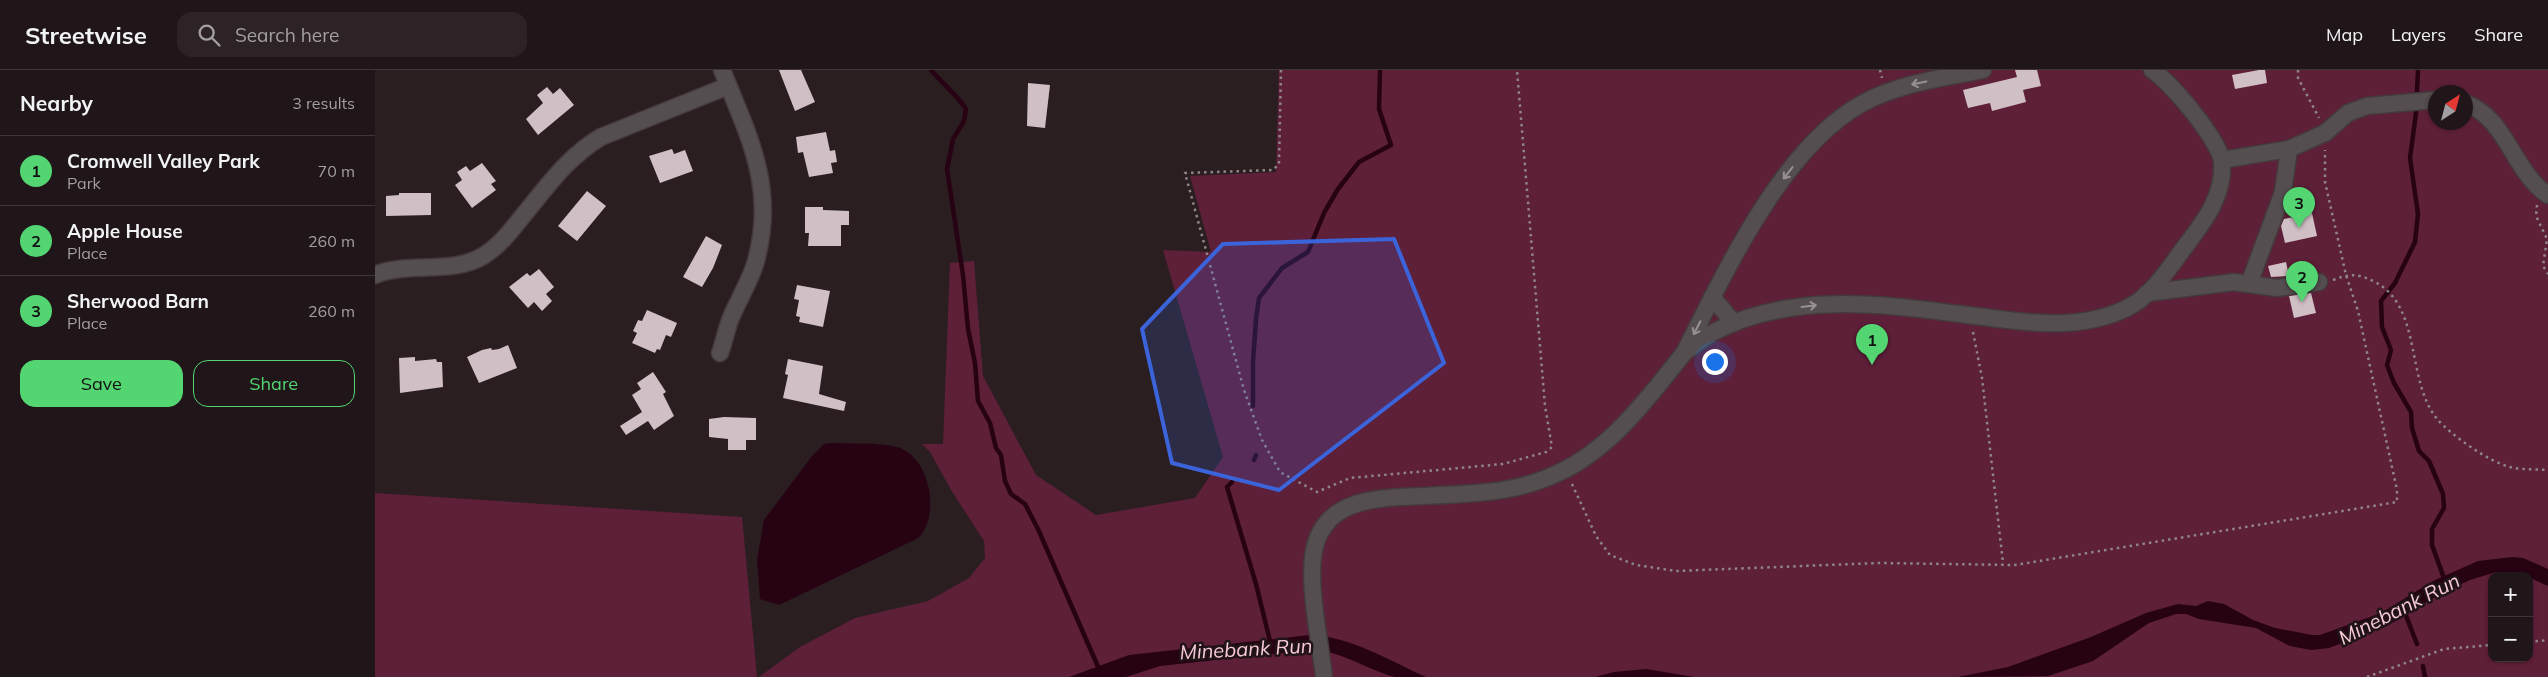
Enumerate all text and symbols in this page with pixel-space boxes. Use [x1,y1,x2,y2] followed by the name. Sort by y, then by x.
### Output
[177,12,527,57] search box
[25,20,147,50] text: Streetwise
[195,21,223,49] icon: search
[235,23,339,47] text: Search here
[2326,23,2363,46] text: Map
[2391,23,2446,46] text: Layers
[2474,23,2523,46] text: Share
[1911,79,1927,89] one-way arrow
[2428,85,2473,130] north arrow
[20,90,93,116] text: Nearby
[292,93,355,113] text: 3 results
[67,149,260,173] text: Cromwell Valley Park
[31,161,41,181] text: 1
[318,161,355,181] text: 70 m
[1783,166,1793,180] one-way arrow
[67,173,101,193] text: Park
[2283,187,2315,228] pin: 3
[67,219,183,243] text: Apple House
[31,231,41,251] text: 2
[308,231,355,251] text: 260 m
[67,243,107,263] text: Place
[2286,261,2318,302] pin: 2
[67,289,209,313] text: Sherwood Barn
[31,301,41,321] text: 3
[308,301,355,321] text: 260 m
[1801,301,1817,311] one-way arrow
[67,313,107,333] text: Place
[1692,320,1701,335] one-way arrow
[1856,324,1888,365] pin: 1
[1702,349,1728,375] your location
[20,360,183,407] button: Save
[193,360,355,407] button: Share
[2334,567,2464,650] water label: Minebank Run
[2488,572,2533,662] map controls
[2488,572,2533,617] button: +
[2488,617,2533,662] button: −
[1179,633,1313,664] water label: Minebank Run

